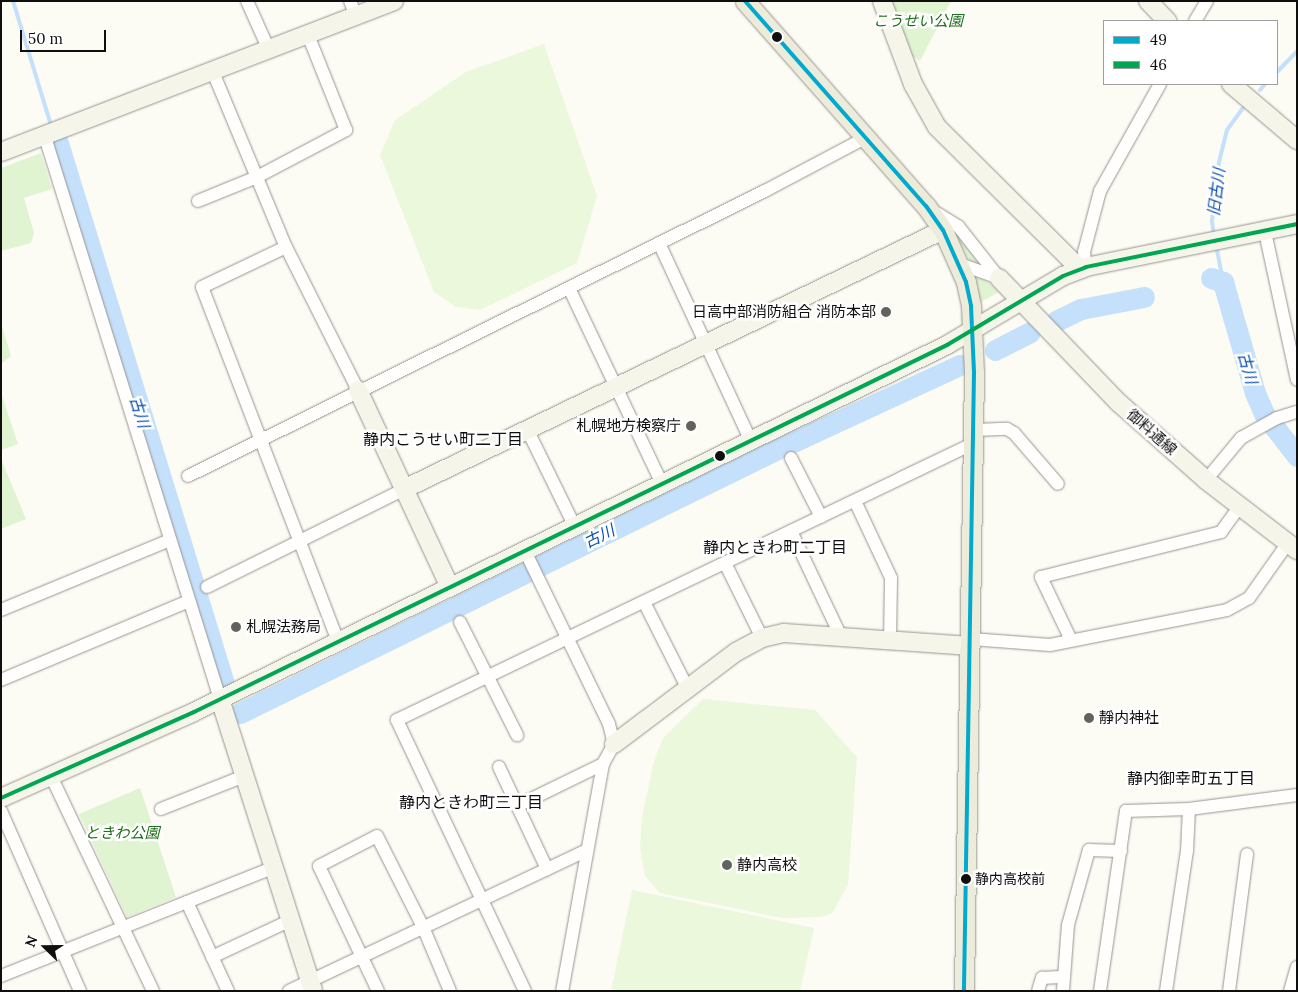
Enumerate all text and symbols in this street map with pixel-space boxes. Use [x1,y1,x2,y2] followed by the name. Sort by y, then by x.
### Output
[873,12,963,30] park label: こうせい公園
[22,20,109,52] scale bar
[1103,20,1278,85] legend
[28,29,63,48] text: 50 m
[1150,30,1167,49] text: 49
[772,32,782,42] unlabelled marker
[1150,55,1167,74] text: 46
[1204,167,1228,217] water label: 旧古川
[692,303,876,321] place label: 日高中部消防組合 消防本部
[880,306,892,318] marker: 日高中部消防組合 消防本部
[1234,350,1262,386] water label: 古川
[126,394,154,430] water label: 古川
[1123,406,1181,458] street label: 御料通線
[576,417,681,435] place label: 札幌地方検察庁
[685,420,697,432] marker: 札幌地方検察庁
[363,429,523,449] district label: 静内こうせい町二丁目
[715,451,725,461] unlabelled marker
[580,520,618,552] water label: 古川
[703,537,847,557] district label: 静内ときわ町二丁目
[246,618,321,636] place label: 札幌法務局
[230,621,242,633] marker: 札幌法務局
[1099,709,1159,727] place label: 靜内神社
[1083,712,1095,724] marker: 靜内神社
[1127,768,1255,788] district label: 静内御幸町五丁目
[399,792,543,812] district label: 静内ときわ町三丁目
[85,824,159,842] park label: ときわ公園
[737,856,797,874] place label: 静内高校
[721,859,733,871] marker: 静内高校
[975,871,1045,887] place label: 静内高校前
[961,874,971,884] marker: 静内高校前
[20,922,70,972] north arrow
[21,933,41,950] text: N

